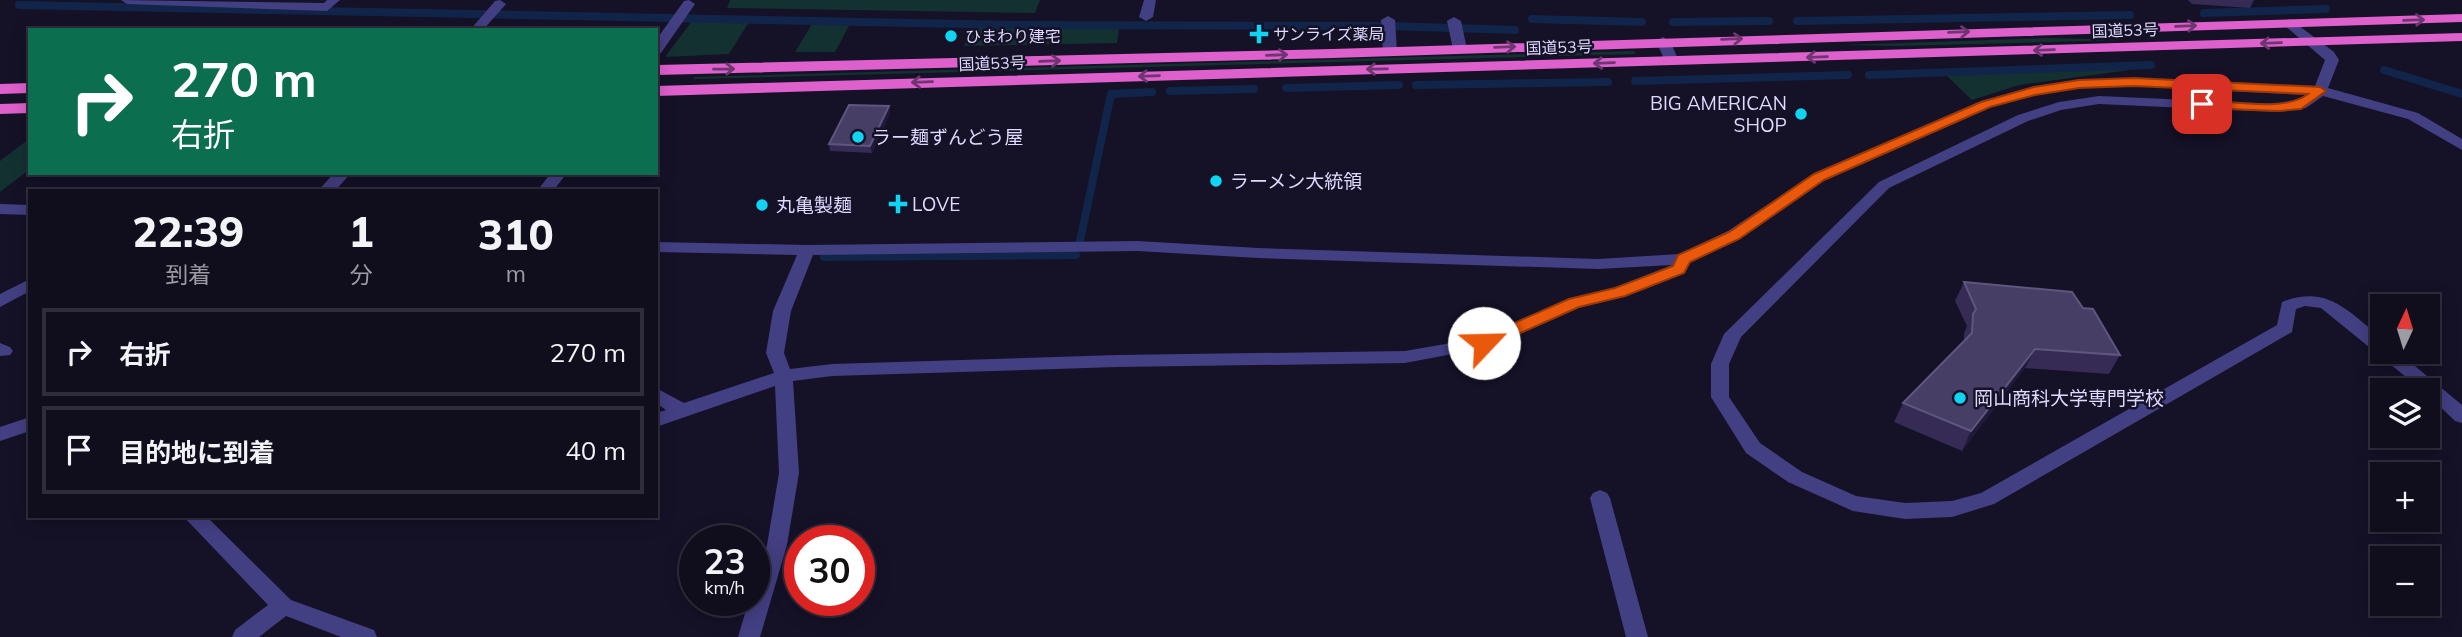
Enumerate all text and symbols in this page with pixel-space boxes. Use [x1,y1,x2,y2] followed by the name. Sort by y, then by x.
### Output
[2402,13,2425,26] one-way arrow
[2091,19,2159,41] street label: 国道53号
[2175,19,2198,33] one-way arrow
[1273,24,1385,44] place label: サンライズ薬局
[965,26,1061,46] place label: ひまわり建宅
[1251,26,1267,42] marker: サンライズ薬局
[1947,26,1970,39] one-way arrow
[943,28,959,44] marker: ひまわり建宅
[1720,33,1743,46] one-way arrow
[1525,36,1593,58] street label: 国道53号
[2260,36,2283,49] one-way arrow
[1493,41,1516,54] one-way arrow
[2033,43,2056,56] one-way arrow
[171,48,317,109] text: 270 m
[1266,48,1289,62] one-way arrow
[1805,50,1828,63] one-way arrow
[958,52,1026,74] street label: 国道53号
[1038,55,1061,68] one-way arrow
[56,56,147,147] icon: right
[1593,56,1616,69] one-way arrow
[713,62,736,75] one-way arrow
[1366,62,1389,76] one-way arrow
[1138,69,1161,83] one-way arrow
[2172,74,2232,134] pin
[911,76,934,89] one-way arrow
[2183,85,2221,123] icon: arrive
[1650,91,1787,137] place label: BIG AMERICAN SHOP
[1793,106,1809,122] marker: BIG AMERICAN SHOP
[171,114,235,154] text: 右折
[872,125,1023,149] place label: ラー麺ずんどう屋
[850,129,866,145] marker: ラー麺ずんどう屋
[1230,169,1362,193] place label: ラーメン大統領
[1208,173,1224,189] marker: ラーメン大統領
[912,192,960,216] place label: LOVE
[776,193,852,217] place label: 丸亀製麺
[890,196,906,212] marker: LOVE
[754,197,770,213] marker: 丸亀製麺
[132,205,244,258] text: 22:39
[348,205,374,258] text: 1
[478,208,554,261] text: 310
[506,259,526,288] text: m
[165,260,211,289] text: 到着
[350,260,373,289] text: 分
[2370,294,2440,364] north arrow
[2370,294,2440,616] map controls
[1447,306,1521,380] position arrow
[60,333,98,371] icon: right
[550,336,626,369] text: 270 m
[119,338,171,371] text: 右折
[2370,378,2440,448] button: layers
[1974,386,2164,410] place label: 岡山商科大学専門学校
[1952,390,1968,406] marker: 岡山商科大学専門学校
[60,431,98,469] icon: arrive
[565,434,626,467] text: 40 m
[119,436,275,469] text: 目的地に到着
[2370,462,2440,532] button: +
[784,525,875,616] speed limit sign: 30
[703,539,746,583] text: 23
[2370,546,2440,616] button: −
[704,576,745,599] text: km/h

